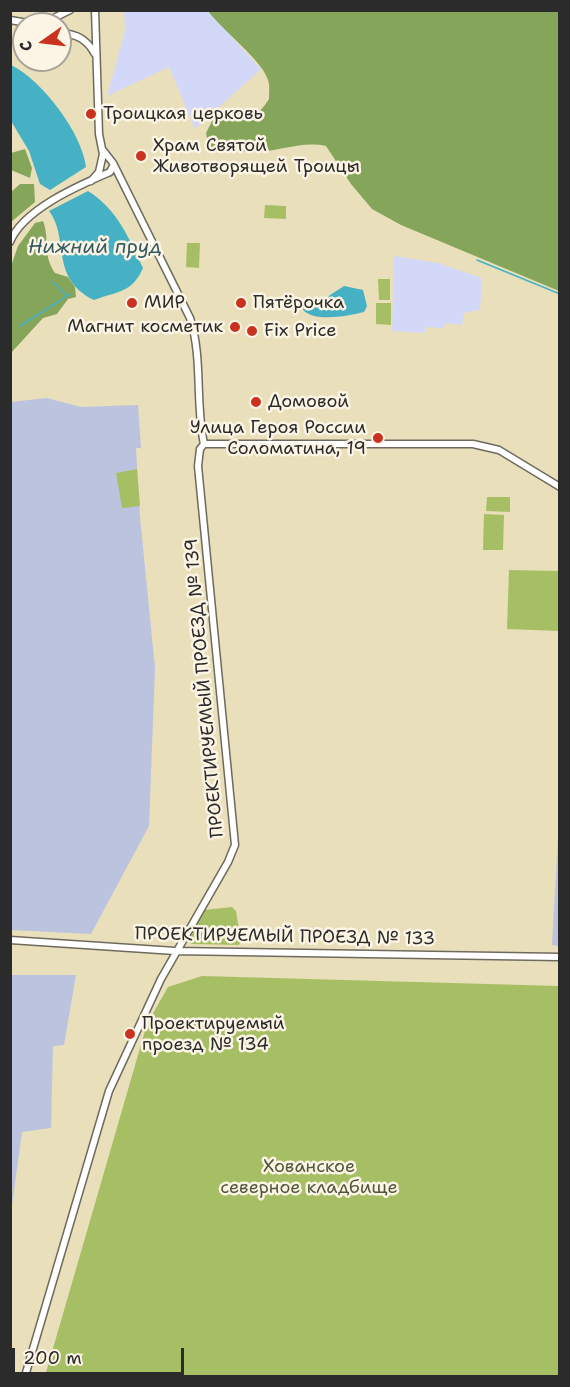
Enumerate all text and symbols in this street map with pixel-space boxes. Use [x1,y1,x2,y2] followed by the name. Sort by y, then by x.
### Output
[12,12,72,72] north arrow
[15,39,37,53] text: С
[103,103,263,125] place label: Троицкая церковь
[84,107,98,121] marker: Троицкая церковь
[153,135,360,178] place label: Храм Святой Животворящей Троицы
[134,149,148,163] marker: Храм Святой Животворящей Троицы
[28,236,162,260] water label: Нижний пруд
[144,292,185,314] place label: МИР
[253,292,344,314] place label: Пятёрочка
[125,296,139,310] marker: МИР
[234,296,248,310] marker: Пятёрочка
[67,316,223,338] place label: Магнит косметик
[228,320,242,334] marker: Магнит косметик
[264,320,336,342] place label: Fix Price
[245,324,259,338] marker: Fix Price
[268,391,349,413] place label: Домовой
[249,395,263,409] marker: Домовой
[190,417,366,460] place label: Улица Героя России Соломатина, 19
[371,431,385,445] marker: Улица Героя России Соломатина, 19
[181,537,229,839] street label: ПРОЕКТИРУЕМЫЙ ПРОЕЗД № 139
[135,924,435,950] street label: ПРОЕКТИРУЕМЫЙ ПРОЕЗД № 133
[142,1013,284,1056] place label: Проектируемый проезд № 134
[123,1027,137,1041] marker: Проектируемый проезд № 134
[220,1156,398,1198] park label: Хованское северное кладбище
[15,1336,188,1374] scale bar
[23,1346,82,1370] text: 200 m

